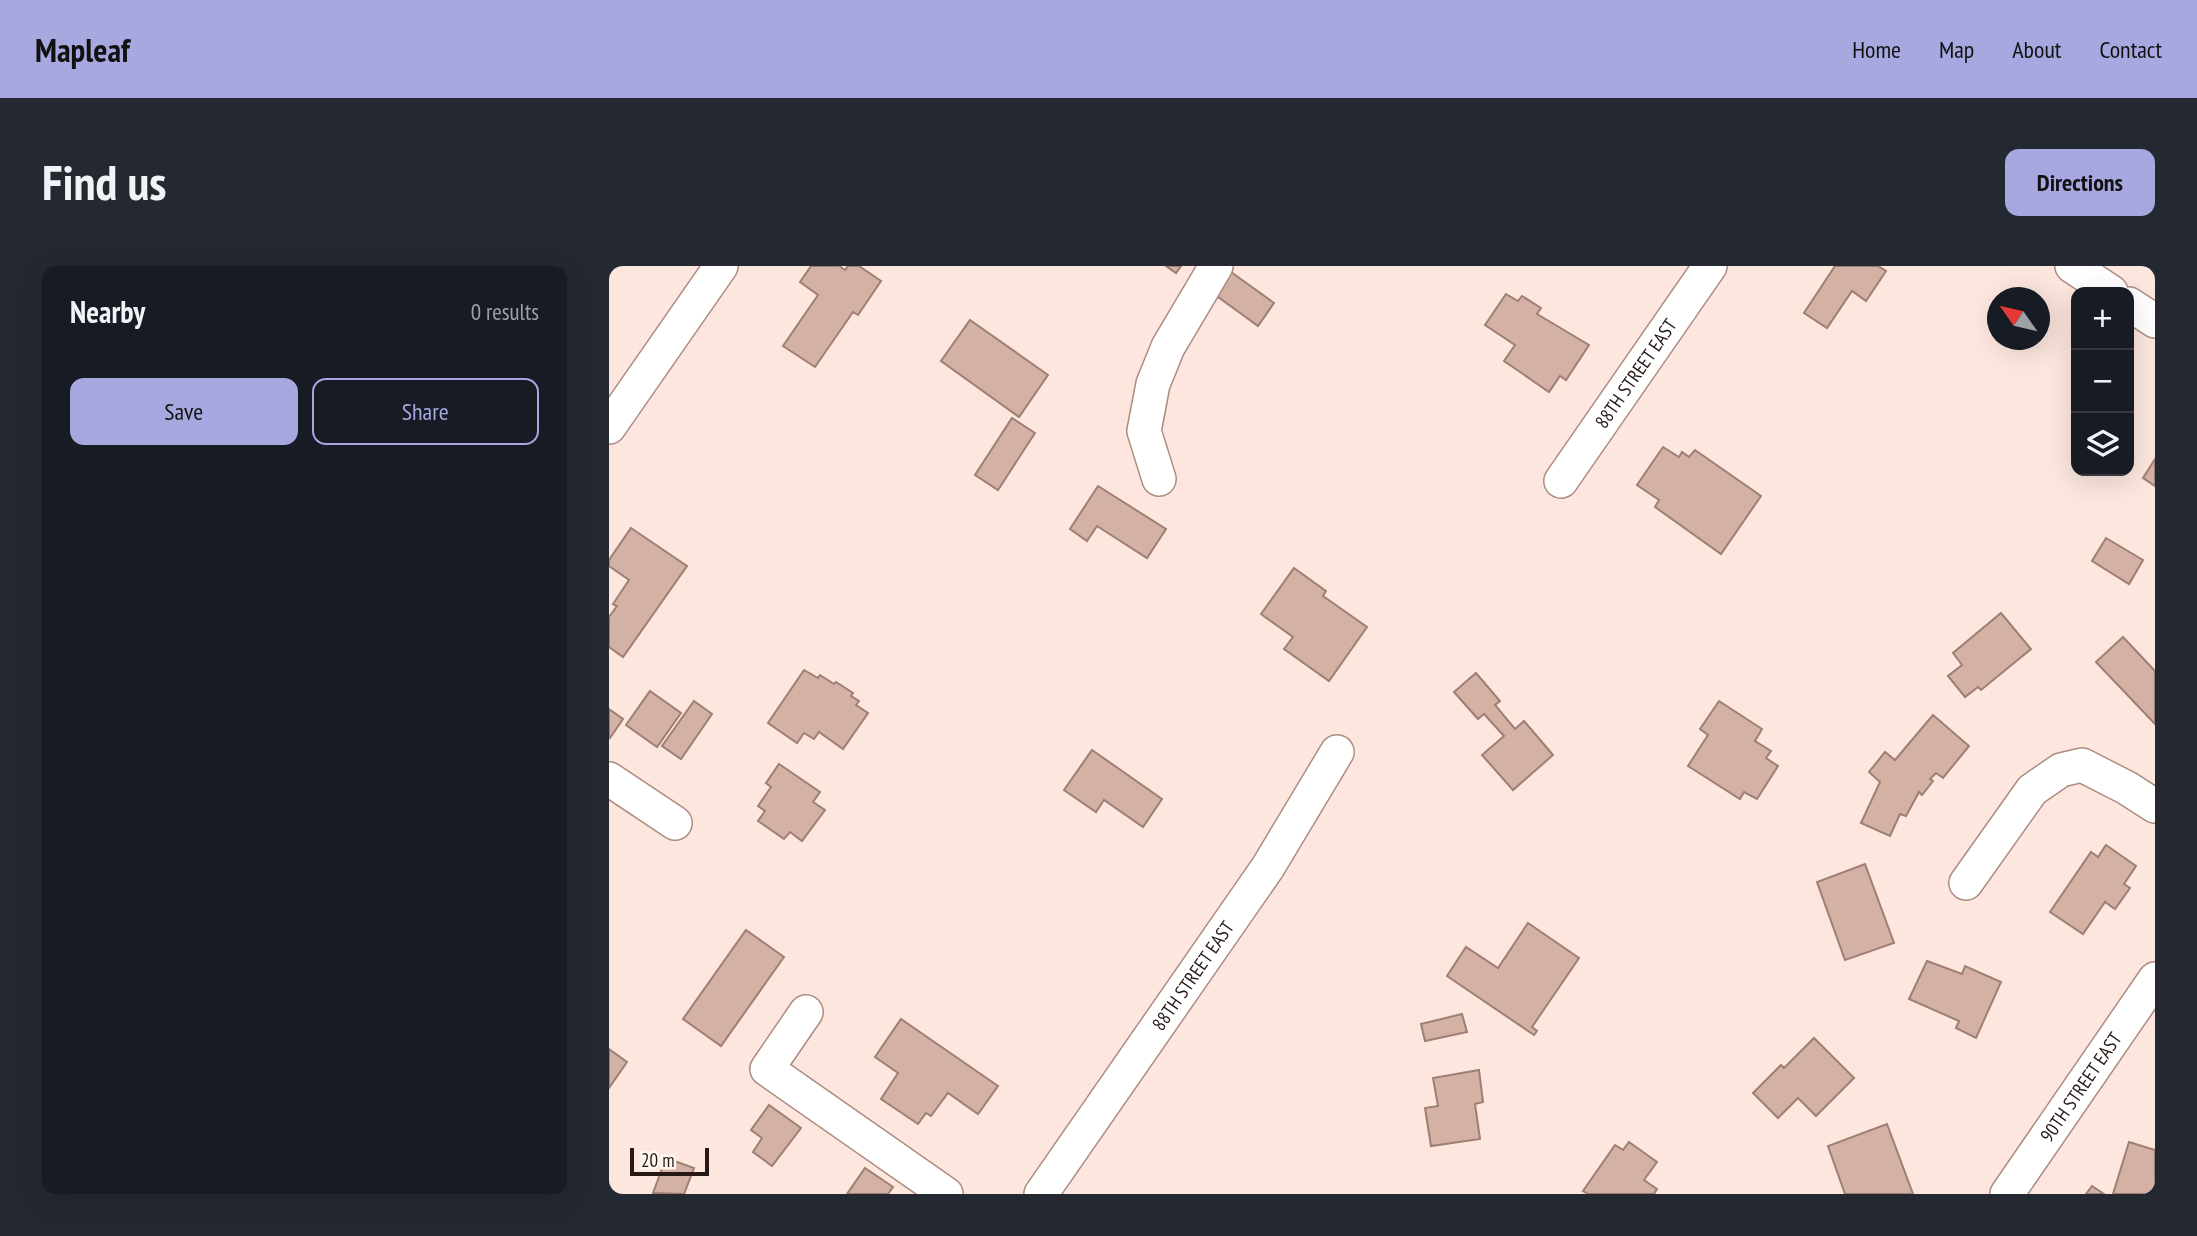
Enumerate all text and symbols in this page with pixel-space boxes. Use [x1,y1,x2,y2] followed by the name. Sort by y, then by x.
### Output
[35,28,130,71] text: Mapleaf
[1852,34,1901,65] text: Home
[1939,34,1974,65] text: Map
[2012,34,2061,65] text: About
[2099,34,2162,65] text: Contact
[2005,149,2155,216] button: Directions
[42,150,166,214] text: Find us
[1987,287,2050,350] north arrow
[2071,287,2134,476] map controls
[2071,287,2134,350] button: +
[70,292,145,331] text: Nearby
[471,297,539,326] text: 0 results
[1589,314,1682,433] street label: 88TH STREET EAST
[2071,350,2134,413] button: −
[70,378,298,445] button: Save
[312,378,539,445] button: Share
[2071,413,2134,476] button: layers
[1146,916,1239,1035] street label: 88TH STREET EAST
[2035,1027,2127,1146] street label: 90TH STREET EAST
[630,1145,709,1177] scale bar
[641,1148,675,1172] text: 20 m

